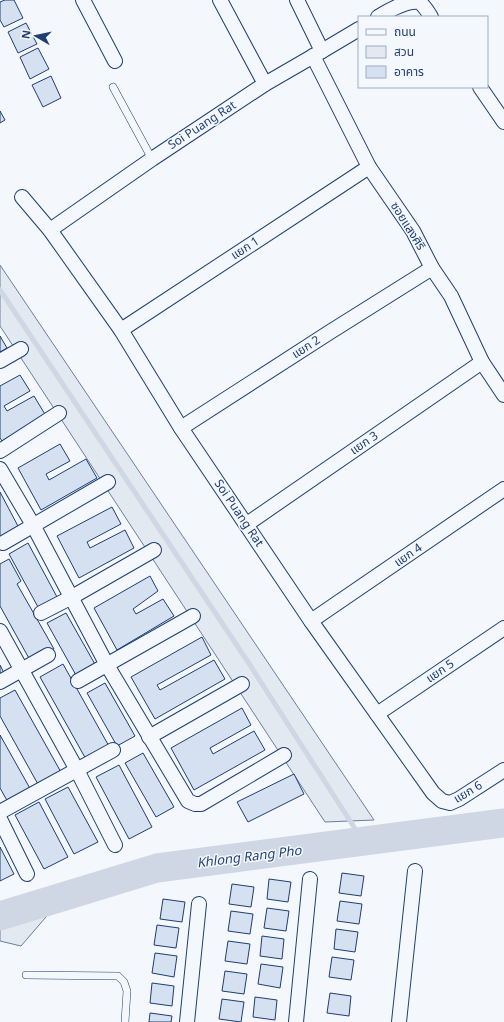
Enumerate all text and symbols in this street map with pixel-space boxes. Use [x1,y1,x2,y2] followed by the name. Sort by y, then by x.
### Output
[16,16,56,56] north arrow
[358,16,488,88] legend
[394,23,416,41] text: ถนน
[18,29,36,40] text: N
[394,43,414,61] text: สวน
[394,63,424,81] text: อาคาร
[164,96,240,154] street label: Soi Puang Rat
[386,198,430,254] street label: ซอยแสงศิริ
[227,232,263,264] street label: แยก 1
[288,331,324,363] street label: แยก 2
[346,427,382,459] street label: แยก 3
[210,476,269,551] street label: Soi Puang Rat
[390,539,426,571] street label: แยก 4
[422,655,458,687] street label: แยก 5
[450,776,486,808] street label: แยก 6
[196,841,304,873] water label: Khlong Rang Pho

